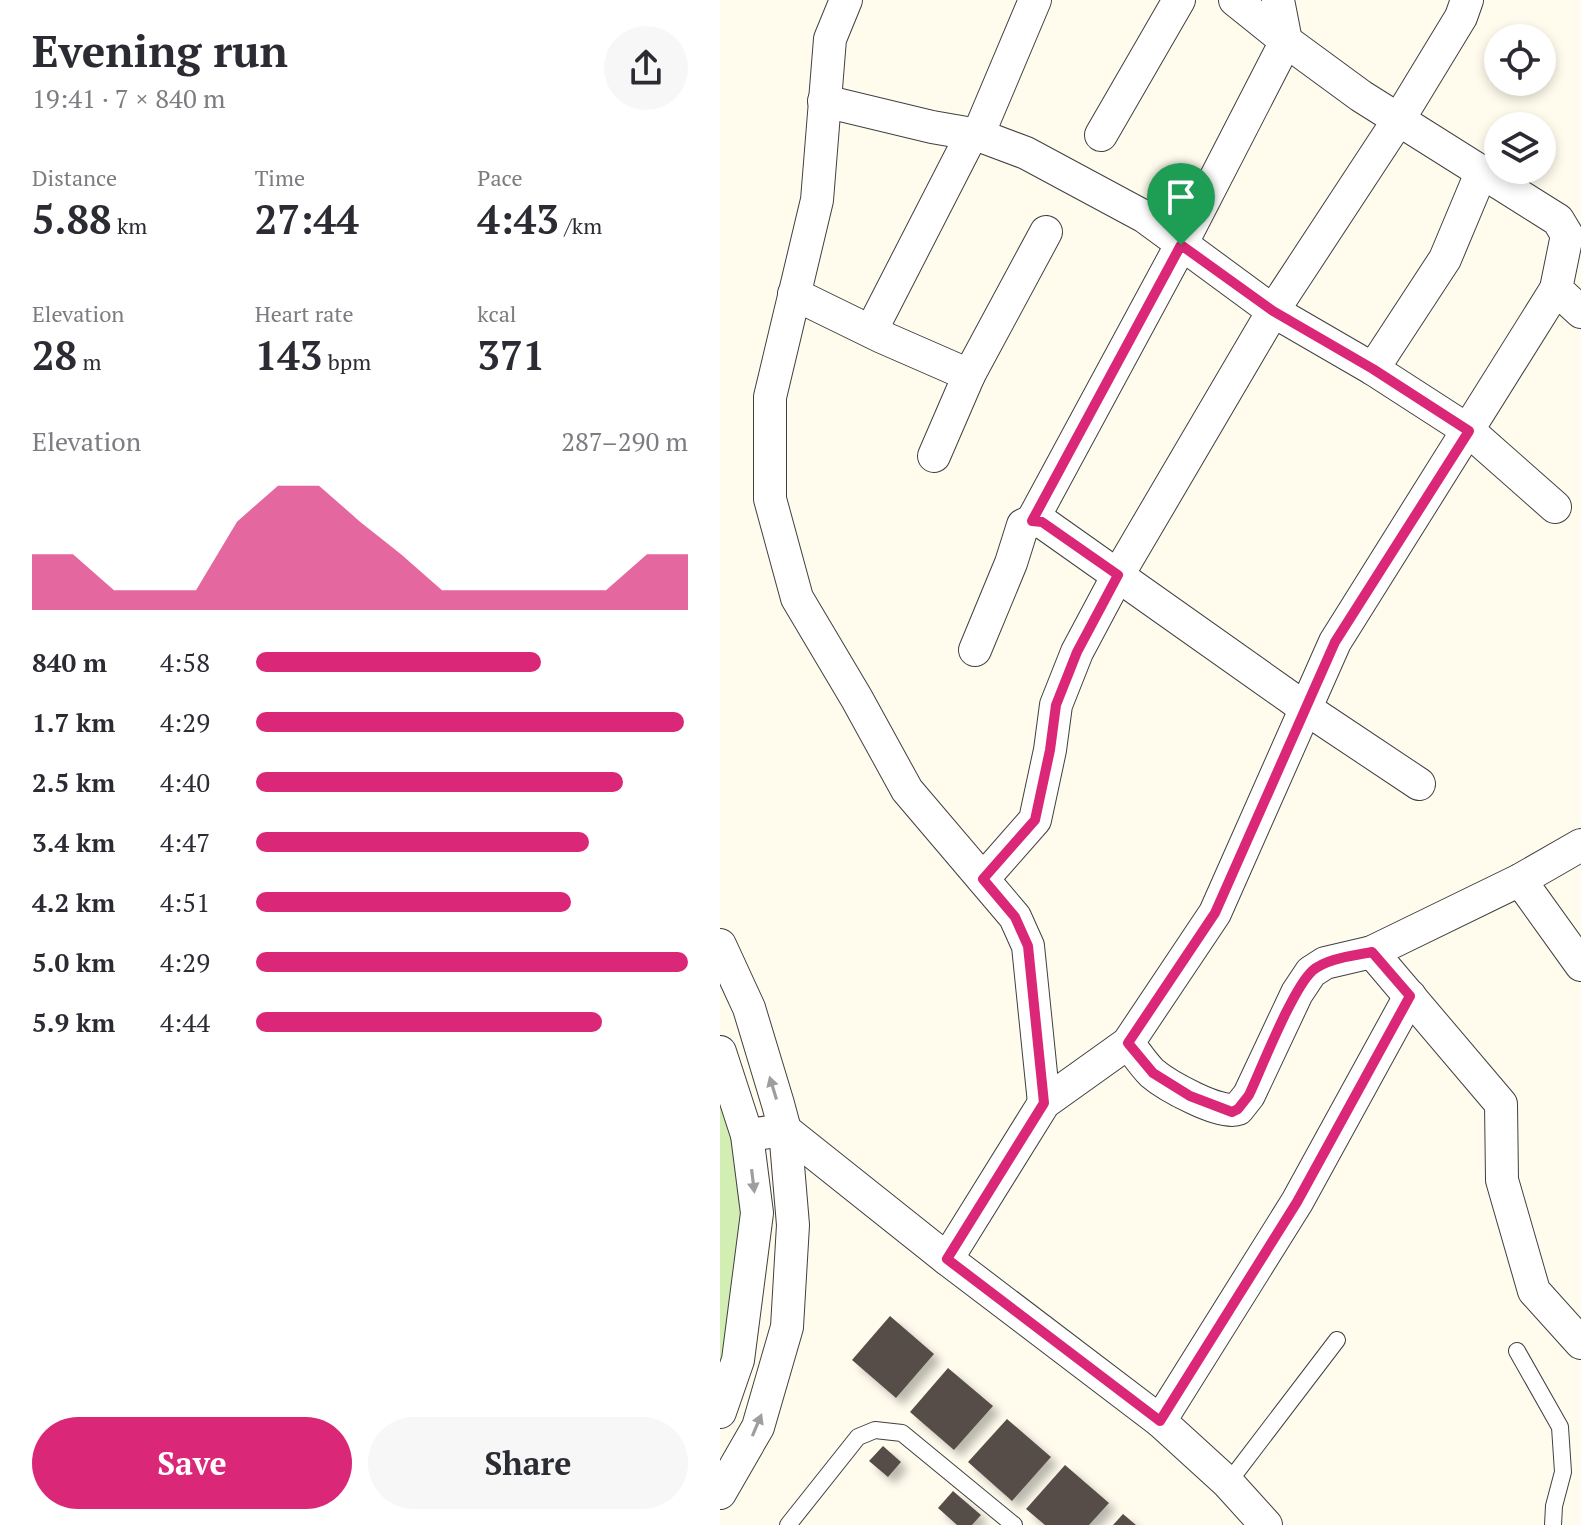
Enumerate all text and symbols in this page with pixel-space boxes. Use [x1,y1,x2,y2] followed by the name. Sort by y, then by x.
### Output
[32,21,288,80] text: Evening run
[1484,24,1556,184] map controls
[1484,24,1556,96] button: locate
[604,26,688,110] button: share
[32,81,226,115] text: 19:41 · 7 × 840 m
[1484,112,1556,184] button: layers
[32,163,117,192] text: Distance
[255,163,305,192] text: Time
[477,163,522,192] text: Pace
[1147,163,1215,245] pin
[1159,175,1203,219] icon: arrive
[32,192,112,245] text: 5.88
[255,192,359,245] text: 27:44
[477,192,559,245] text: 4:43
[112,211,147,240] text: km
[559,211,602,240] text: /km
[32,299,124,328] text: Elevation
[255,299,354,328] text: Heart rate
[477,299,516,328] text: kcal
[32,328,77,381] text: 28
[255,328,322,381] text: 143
[477,328,545,381] text: 371
[77,347,102,376] text: m
[322,347,371,376] text: bpm
[32,424,141,458] text: Elevation
[561,424,688,458] text: 287–290 m
[32,645,107,679] text: 840 m
[160,645,210,679] text: 4:58
[32,705,115,739] text: 1.7 km
[160,705,210,739] text: 4:29
[32,765,115,799] text: 2.5 km
[160,765,210,799] text: 4:40
[32,825,115,859] text: 3.4 km
[160,825,210,859] text: 4:47
[32,885,115,919] text: 4.2 km
[160,885,210,919] text: 4:51
[32,945,115,979] text: 5.0 km
[160,945,210,979] text: 4:29
[32,1005,115,1039] text: 5.9 km
[160,1005,210,1039] text: 4:44
[766,1075,779,1099] one-way arrow
[747,1169,760,1194] one-way arrow
[751,1413,764,1437] one-way arrow
[32,1417,352,1509] button: Save
[368,1417,688,1509] button: Share

